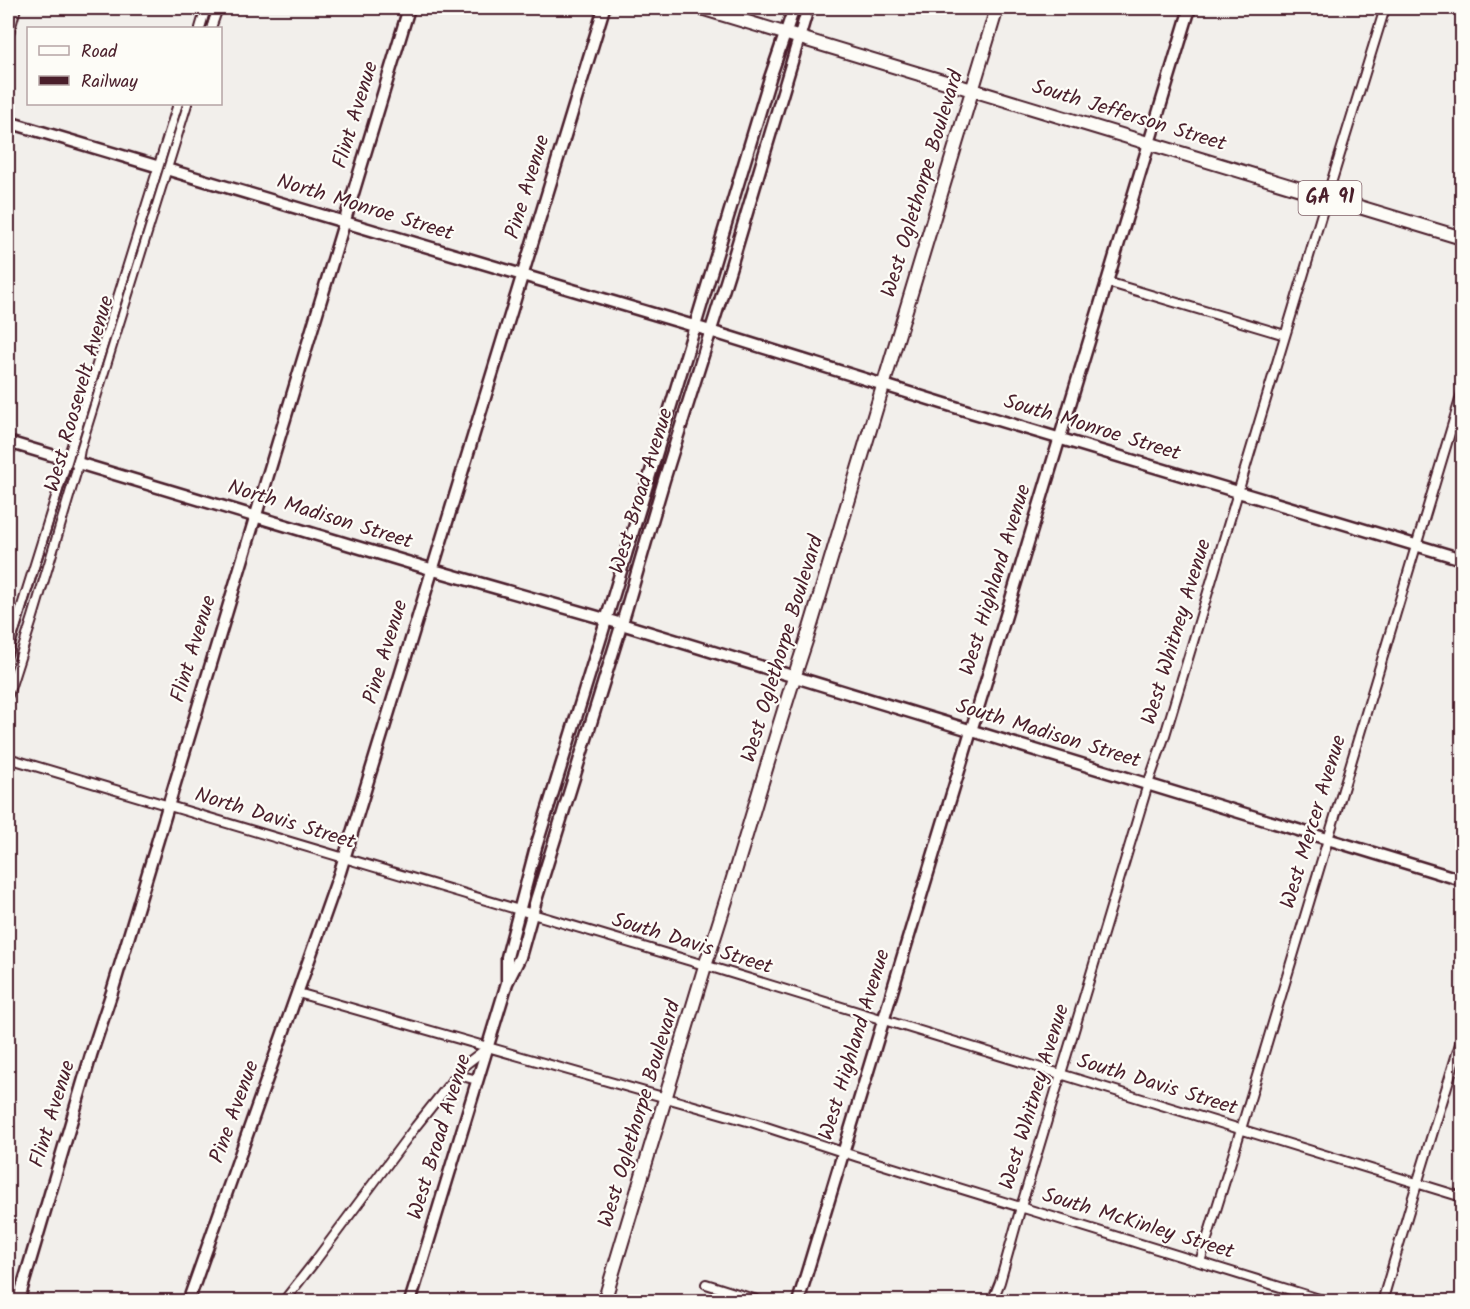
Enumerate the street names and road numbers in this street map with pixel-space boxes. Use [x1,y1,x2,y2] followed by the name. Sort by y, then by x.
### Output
[324,57,388,173] street label: Flint Avenue
[873,66,973,302] street label: West Oglethorpe Boulevard
[1028,71,1231,161] street label: South Jefferson Street
[497,130,560,243] street label: Pine Avenue
[273,165,458,251] street label: North Monroe Street
[1298,181,1362,215] road number: GA 91
[36,291,124,496] street label: West Roosevelt Avenue
[999,385,1185,471] street label: South Monroe Street
[601,404,683,578] street label: West Broad Avenue
[224,471,417,559] street label: North Madison Street
[951,480,1041,680] street label: West Highland Avenue
[733,531,833,767] street label: West Oglethorpe Boulevard
[1133,534,1221,729] street label: West Whitney Avenue
[162,591,226,707] street label: Flint Avenue
[355,595,418,708] street label: Pine Avenue
[951,690,1145,778] street label: South Madison Street
[1272,730,1356,913] street label: West Mercer Avenue
[191,779,360,859] street label: North Davis Street
[608,904,777,984] street label: South Davis Street
[810,945,900,1145] street label: West Highland Avenue
[590,996,690,1232] street label: West Oglethorpe Boulevard
[991,999,1079,1194] street label: West Whitney Avenue
[1073,1045,1242,1125] street label: South Davis Street
[399,1050,481,1224] street label: West Broad Avenue
[201,1055,269,1168] street label: Pine Avenue
[21,1056,85,1172] street label: Flint Avenue
[1038,1179,1239,1269] street label: South McKinley Street

